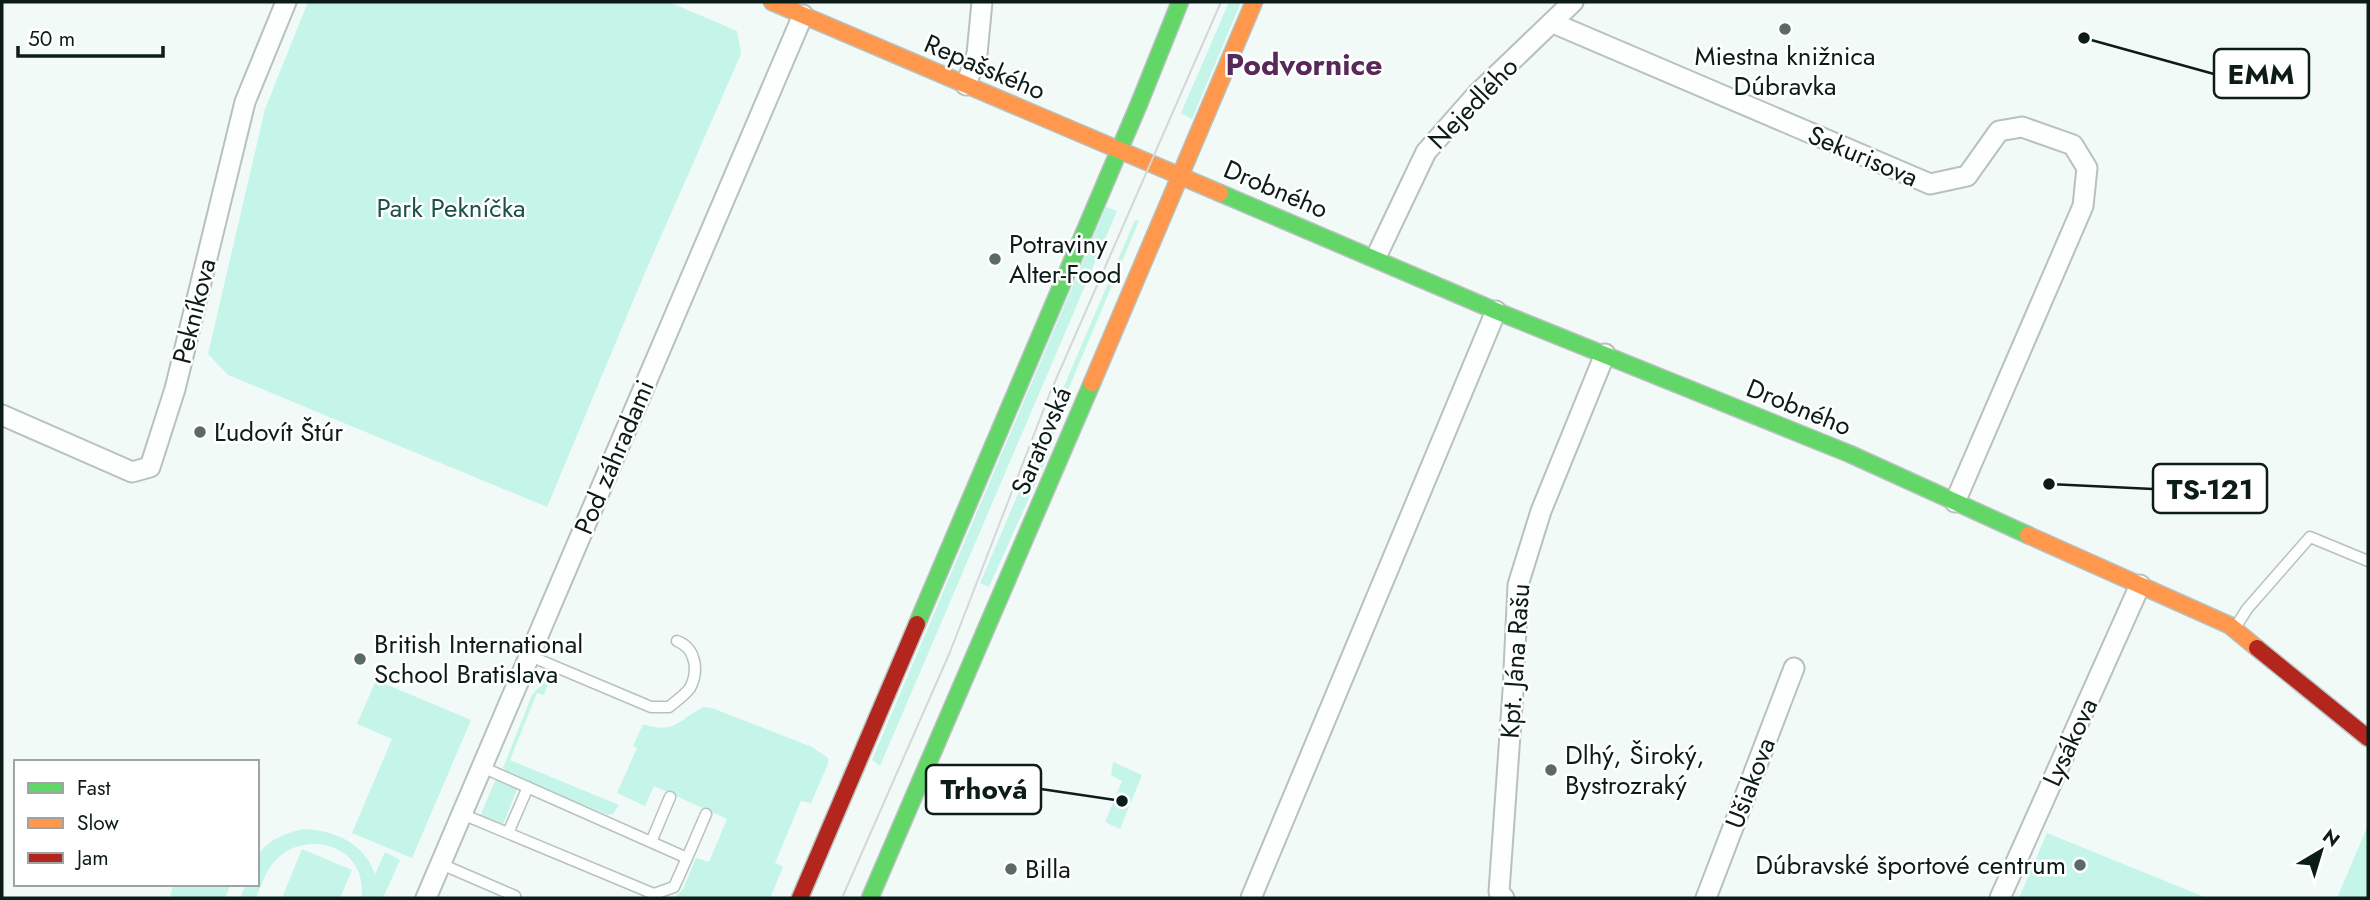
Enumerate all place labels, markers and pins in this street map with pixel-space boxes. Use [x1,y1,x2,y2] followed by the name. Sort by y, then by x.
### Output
[1777,21,1793,37] marker: Miestna knižnica Dúbravka
[1694,37,1876,105] place label: Miestna knižnica Dúbravka
[2214,49,2309,98] callout: EMM
[1009,225,1122,293] place label: Potraviny Alter-Food
[987,251,1003,267] marker: Potraviny Alter-Food
[214,413,343,451] place label: Ľudovít Štúr
[192,424,208,440] marker: Ľudovít Štúr
[2153,464,2267,513] callout: TS-121
[374,625,583,693] place label: British International School Bratislava
[352,651,368,667] marker: British International School Bratislava
[1565,736,1704,804] place label: Dlhý, Široký, Bystrozraký
[1543,762,1559,778] marker: Dlhý, Široký, Bystrozraký
[926,765,1041,814] callout: Trhová
[1755,846,2066,884] place label: Dúbravské športové centrum
[1025,850,1071,888] place label: Billa
[2072,857,2088,873] marker: Dúbravské športové centrum
[1003,861,1019,877] marker: Billa

